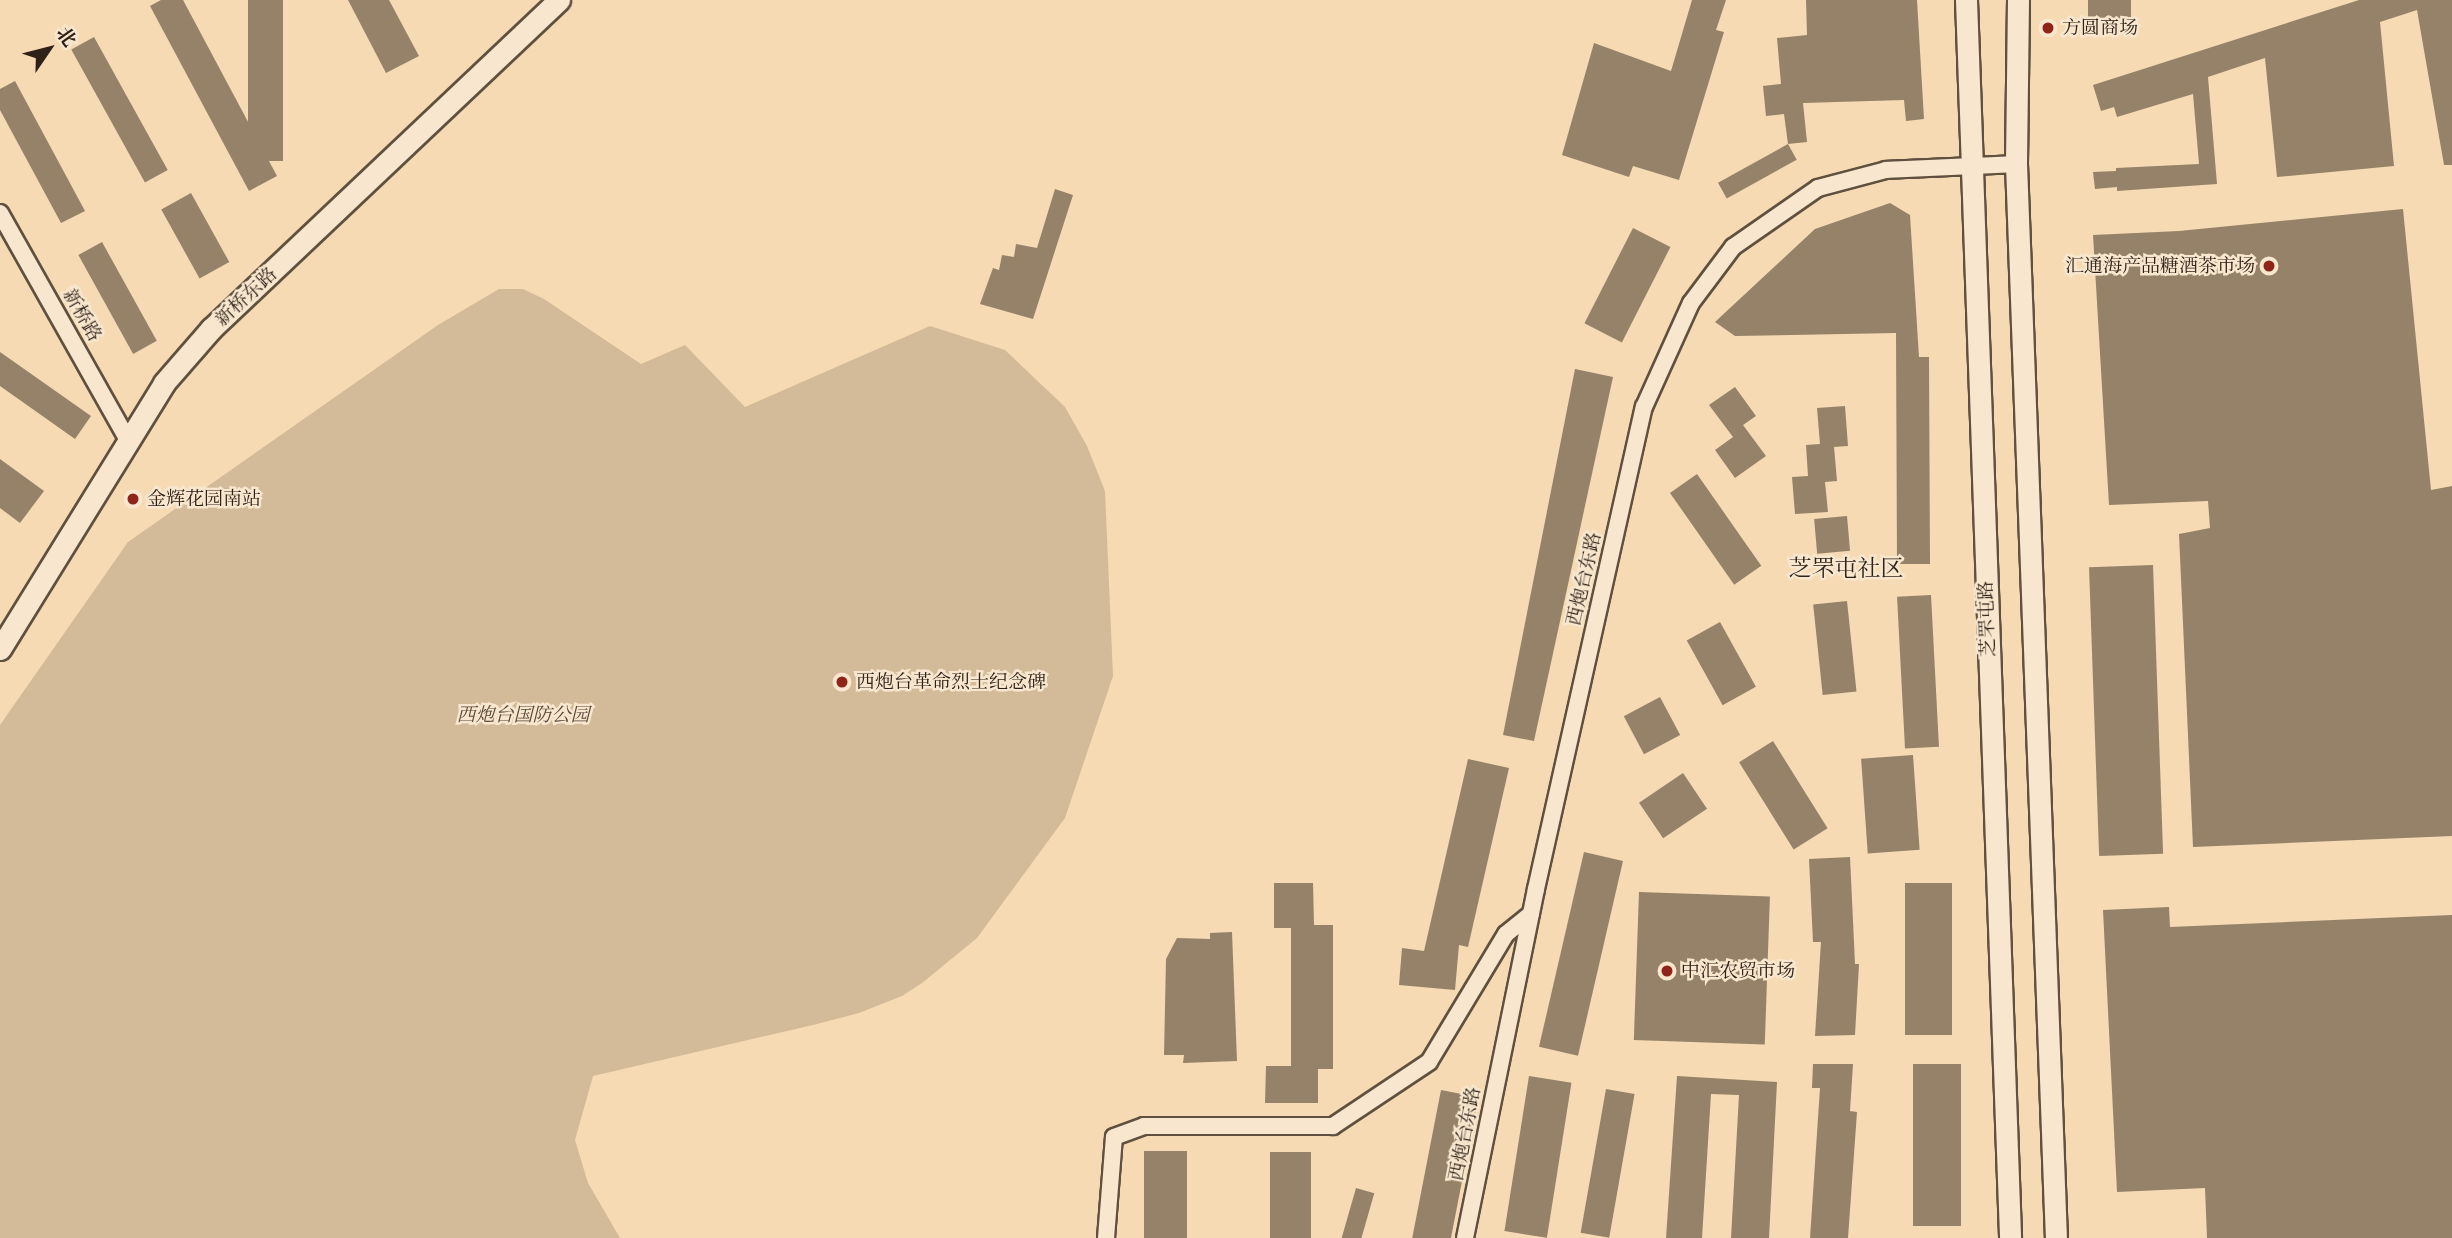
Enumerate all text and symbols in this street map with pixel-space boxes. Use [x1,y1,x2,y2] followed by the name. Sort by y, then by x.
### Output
[14,14,84,84] north arrow
[2062,17,2138,39] place label: 方圆商场
[2040,20,2056,36] marker: 方圆商场
[52,22,81,51] text: 北
[2065,255,2255,277] place label: 汇通海产品糖酒茶市场
[2261,258,2277,274] marker: 汇通海产品糖酒茶市场
[210,263,282,331] street label: 新桥东路
[58,285,106,345] street label: 新桥路
[147,488,261,510] place label: 金辉花园南站
[125,491,141,507] marker: 金辉花园南站
[1562,530,1606,628] street label: 西炮台东路
[1789,554,1903,582] district label: 芝罘屯社区
[1974,581,2000,657] street label: 芝罘屯路
[856,671,1046,693] place label: 西炮台革命烈士纪念碑
[834,674,850,690] marker: 西炮台革命烈士纪念碑
[457,704,589,726] park label: 西炮台国防公园
[1681,960,1795,982] place label: 中汇农贸市场
[1659,963,1675,979] marker: 中汇农贸市场
[1445,1085,1485,1183] street label: 西炮台东路

